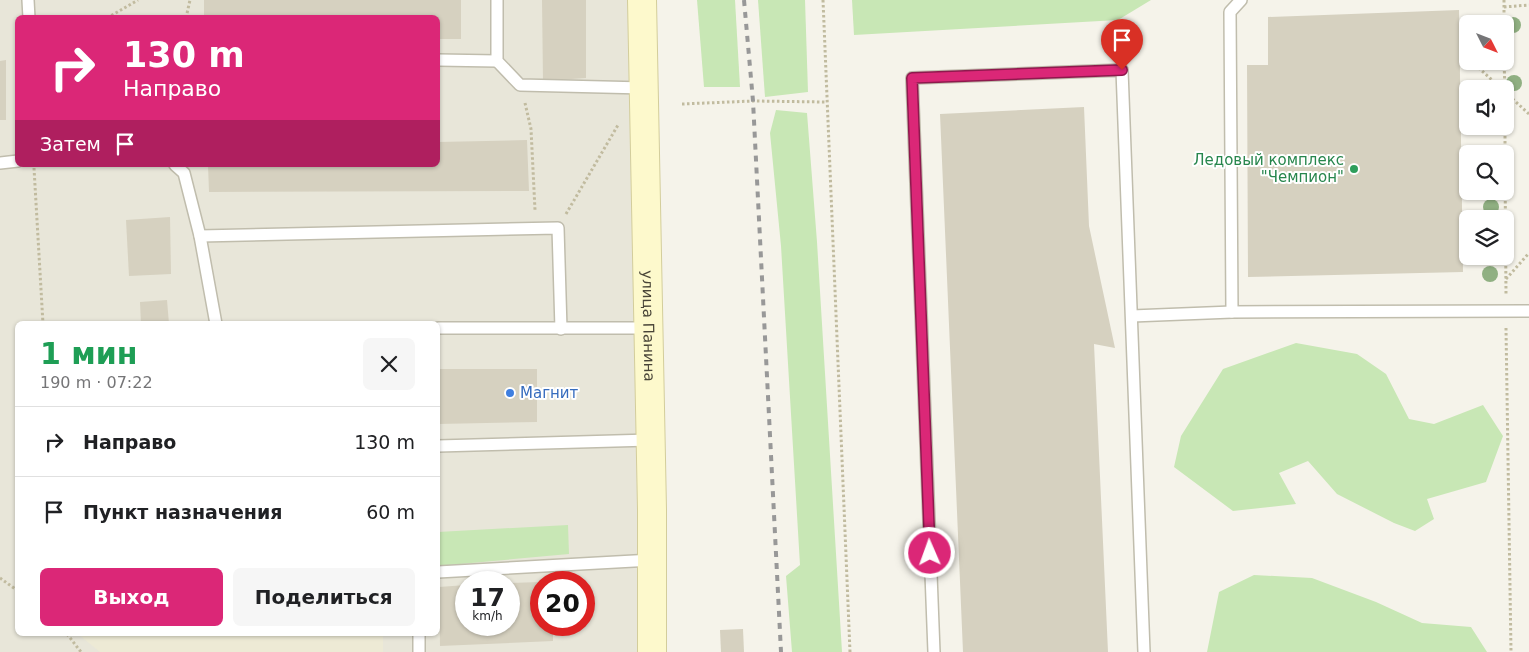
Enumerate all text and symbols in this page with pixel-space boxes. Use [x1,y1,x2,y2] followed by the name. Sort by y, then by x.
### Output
[1459,15,1514,70] north arrow
[1459,15,1514,265] map controls
[1101,19,1143,70] pin
[1108,26,1136,54] icon: arrive
[40,35,105,100] icon: right
[123,35,245,75] text: 130 m
[123,76,221,101] text: Направо
[1459,80,1514,135] button: sound
[111,130,139,158] icon: arrive
[40,133,101,155] text: Затем
[1459,145,1514,200] button: search
[1193,151,1344,186] place label: Ледовый комплекс "Чемпион"
[1348,163,1360,175] marker: Ледовый комплекс "Чемпион"
[1459,210,1514,265] button: layers
[638,270,658,382] street label: улица Панина
[40,336,138,371] text: 1 мин
[363,338,415,390] button: close
[40,373,153,392] text: 190 m · 07:22
[520,384,579,402] place label: Магнит
[504,387,516,399] marker: Магнит
[40,428,68,456] icon: right
[83,431,176,453] text: Направо
[354,431,415,453] text: 130 m
[40,498,68,526] icon: arrive
[83,501,282,523] text: Пункт назначения
[366,501,415,523] text: 60 m
[903,526,955,578] position arrow
[40,568,223,626] button: Выход
[233,568,415,626] button: Поделиться
[530,571,595,636] speed limit sign: 20
[470,583,505,612] text: 17
[472,609,503,623] text: km/h

